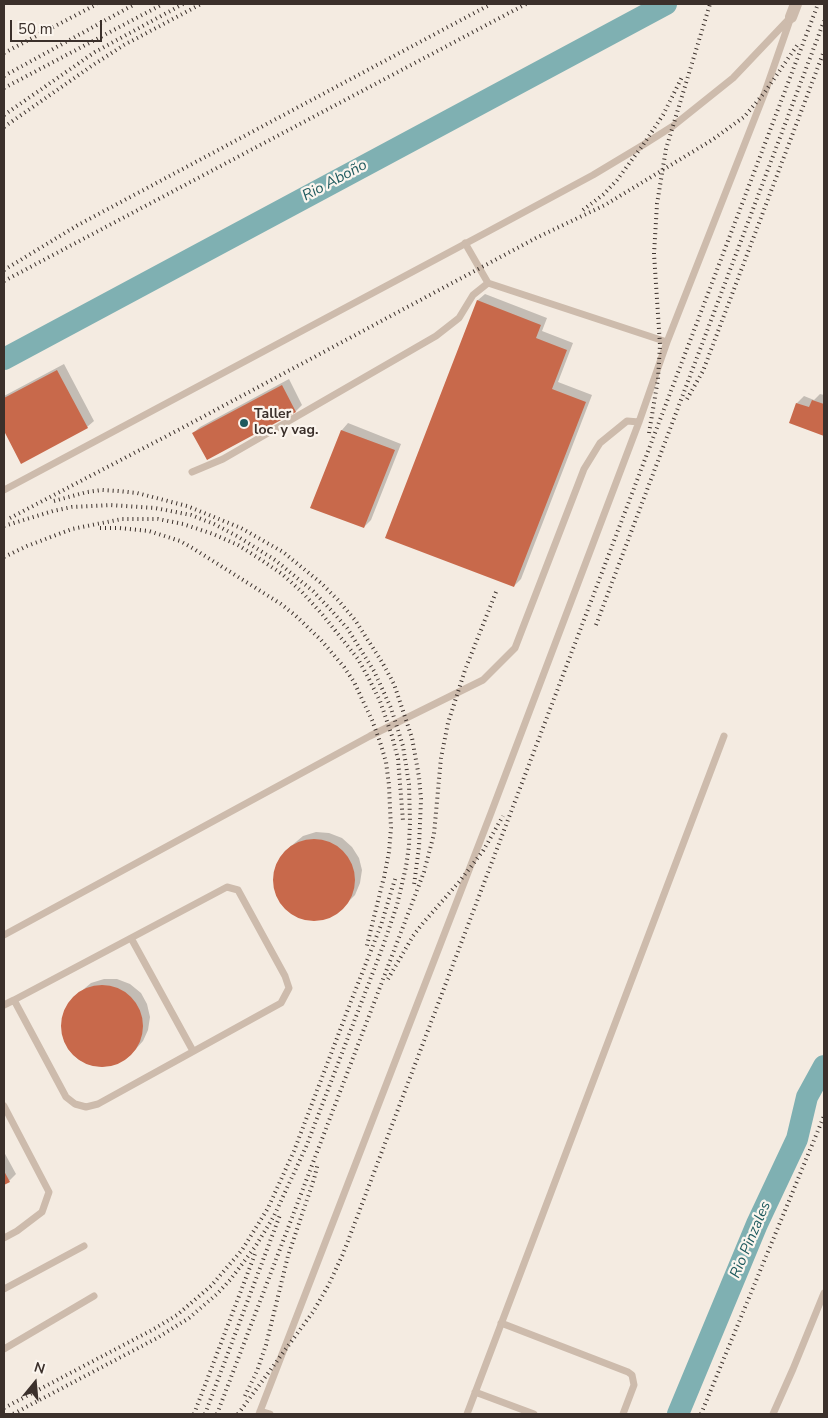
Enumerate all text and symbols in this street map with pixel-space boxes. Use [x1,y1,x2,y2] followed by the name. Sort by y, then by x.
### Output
[12,10,105,42] scale bar
[18,19,53,39] text: 50 m
[300,156,370,206] water label: Rio Aboño
[254,407,318,440] place label: Taller loc. y vag.
[238,417,250,429] marker: Taller loc. y vag.
[727,1199,775,1281] water label: Rio Pinzales
[10,1358,60,1408] north arrow
[32,1358,47,1379] text: N

